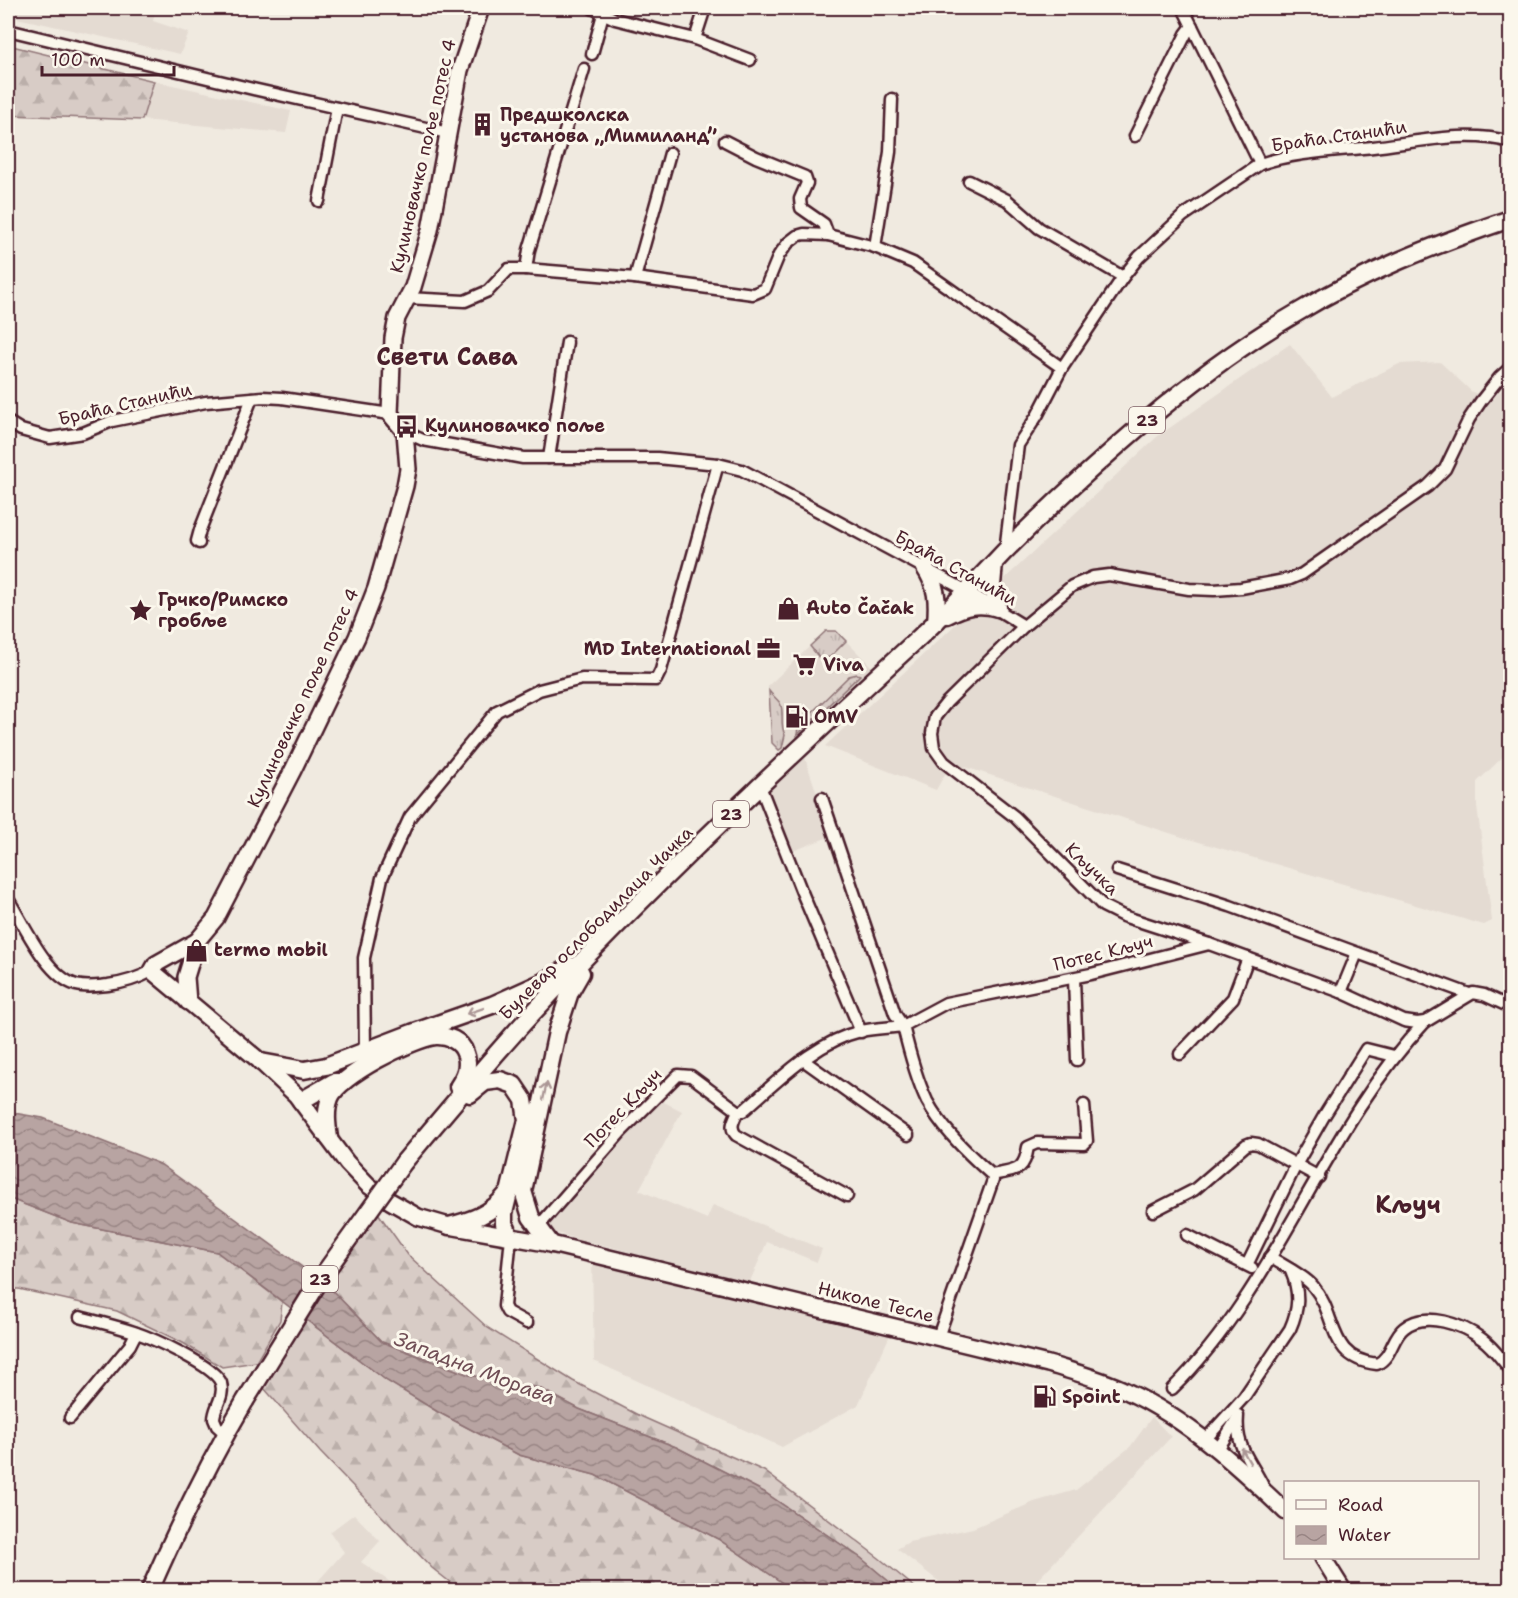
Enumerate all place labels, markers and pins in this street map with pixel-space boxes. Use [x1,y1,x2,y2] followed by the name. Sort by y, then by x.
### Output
[500,103,717,148] place label: Предшколска установа „Мимиланд”
[469,112,495,138] building icon: Предшколска установа „Мимиланд”
[394,413,420,439] bus stop icon: Кулиновачко поље
[425,414,605,438] place label: Кулиновачко поље
[158,588,288,633] place label: Грчко/Римско гробље
[775,595,801,621] shop icon: Auto Čačak
[806,596,914,620] place label: Auto Čačak
[127,597,153,623] place icon: Грчко/Римско гробље
[756,636,782,662] office icon: MD International
[584,637,751,661] place label: MD International
[792,652,818,678] supermarket icon: Viva
[823,653,865,677] place label: Viva
[783,704,809,730] fuel station icon: OMV
[814,705,858,729] place label: OMV
[183,937,209,963] shop icon: termo mobil
[214,938,328,962] place label: termo mobil
[1031,1384,1057,1410] fuel station icon: Spoint
[1062,1385,1121,1409] place label: Spoint

